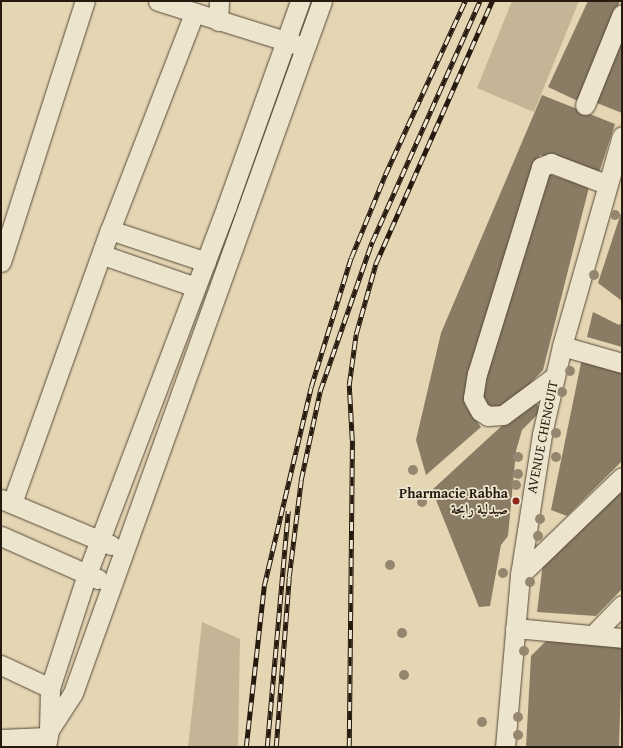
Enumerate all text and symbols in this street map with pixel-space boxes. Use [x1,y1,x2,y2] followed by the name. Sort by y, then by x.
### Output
[523,379,561,495] street label: AVENUE CHENGUIT
[399,485,508,518] place label: Pharmacie Rabha صيدلية رابحة
[511,496,521,506] marker: Pharmacie Rabha صيدلية رابحة

